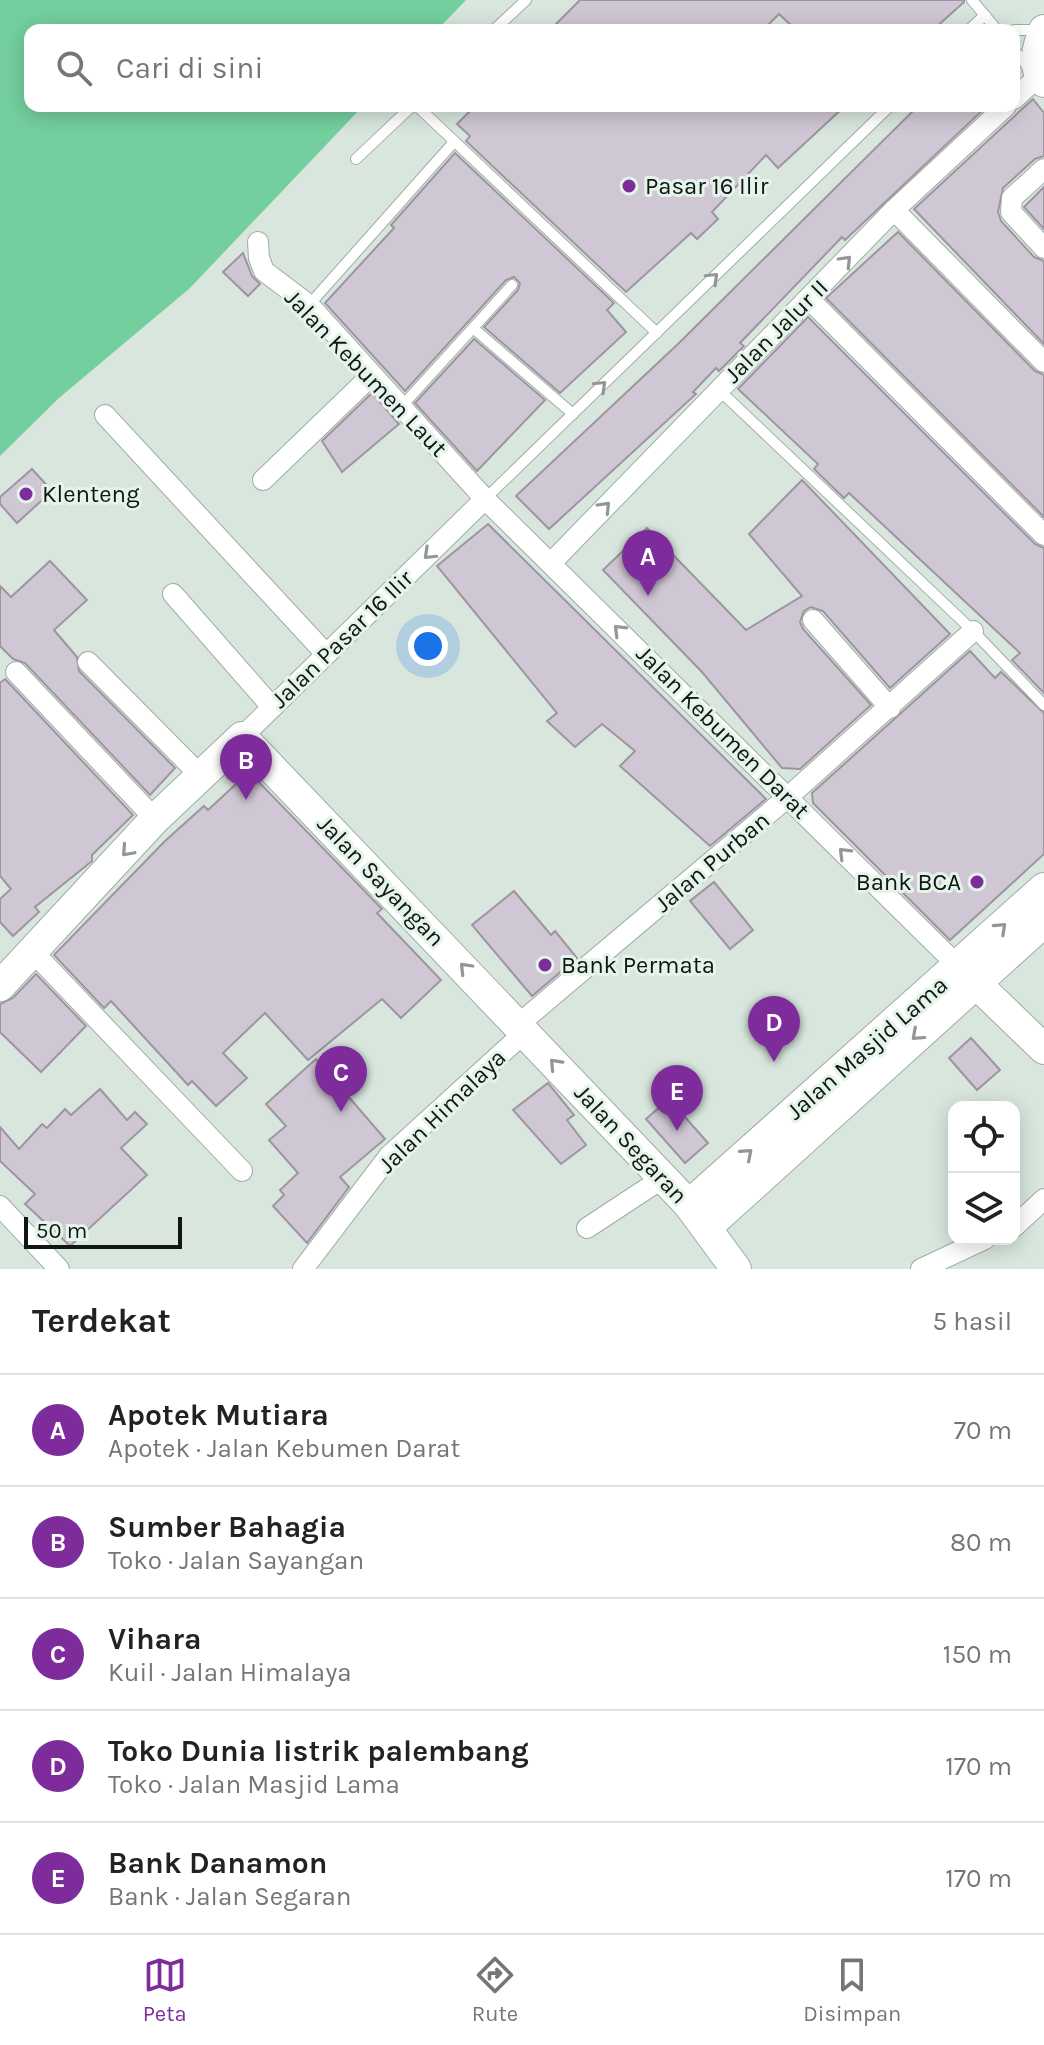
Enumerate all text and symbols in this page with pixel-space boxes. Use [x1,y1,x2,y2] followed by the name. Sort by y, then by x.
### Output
[24,24,1020,112] search box
[52,46,96,90] icon: search
[116,50,263,86] text: Cari di sini
[645,172,769,200] place label: Pasar 16 Ilir
[620,177,638,195] marker: Pasar 16 Ilir
[836,256,851,270] one-way arrow
[704,273,718,288] one-way arrow
[718,273,834,389] street label: Jalan Jalur II
[279,284,453,462] street label: Jalan Kebumen Laut
[592,381,606,396] one-way arrow
[42,480,140,508] place label: Klenteng
[17,485,35,503] marker: Klenteng
[596,502,611,516] one-way arrow
[622,530,674,596] pin: A
[424,544,438,559] one-way arrow
[265,564,419,714] street label: Jalan Pasar 16 Ilir
[614,625,629,640] one-way arrow
[408,626,448,666] your location
[631,640,815,824] street label: Jalan Kebumen Darat
[220,734,272,800] pin: B
[649,806,775,918] street label: Jalan Purban
[312,810,450,952] street label: Jalan Sayangan
[122,841,136,856] one-way arrow
[839,847,853,862] one-way arrow
[856,868,961,896] place label: Bank BCA
[968,873,986,891] marker: Bank BCA
[992,923,1007,937] one-way arrow
[561,951,715,979] place label: Bank Permata
[536,956,554,974] marker: Bank Permata
[459,963,474,977] one-way arrow
[781,971,953,1125] street label: Jalan Masjid Lama
[748,996,800,1062] pin: D
[912,1026,926,1040] one-way arrow
[372,1043,512,1179] street label: Jalan Himalaya
[315,1046,367,1112] pin: C
[550,1059,565,1073] one-way arrow
[651,1065,703,1131] pin: E
[569,1079,693,1209] street label: Jalan Segaran
[948,1101,1020,1245] map controls
[948,1101,1020,1173] button: locate
[738,1149,753,1164] one-way arrow
[948,1173,1020,1245] button: layers
[24,1213,182,1249] scale bar
[36,1218,87,1244] text: 50 m
[32,1301,171,1341] text: Terdekat
[932,1306,1012,1337] text: 5 hasil
[108,1397,329,1433] text: Apotek Mutiara
[50,1415,66,1446] text: A
[954,1415,1012,1446] text: 70 m
[108,1433,460,1464] text: Apotek · Jalan Kebumen Darat
[108,1509,346,1545] text: Sumber Bahagia
[50,1527,66,1558] text: B
[950,1527,1012,1558] text: 80 m
[108,1545,364,1576] text: Toko · Jalan Sayangan
[108,1621,201,1657] text: Vihara
[50,1639,66,1670] text: C
[943,1639,1012,1670] text: 150 m
[108,1657,352,1688] text: Kuil · Jalan Himalaya
[108,1733,529,1769] text: Toko Dunia listrik palembang
[49,1751,67,1782] text: D
[945,1751,1012,1782] text: 170 m
[108,1769,400,1800] text: Toko · Jalan Masjid Lama
[108,1845,328,1881] text: Bank Danamon
[50,1863,66,1894] text: E
[945,1863,1012,1894] text: 170 m
[108,1881,352,1912] text: Bank · Jalan Segaran
[143,1953,187,2027] tab: Peta
[472,1953,518,2027] tab: Rute
[803,1953,901,2027] tab: Disimpan

